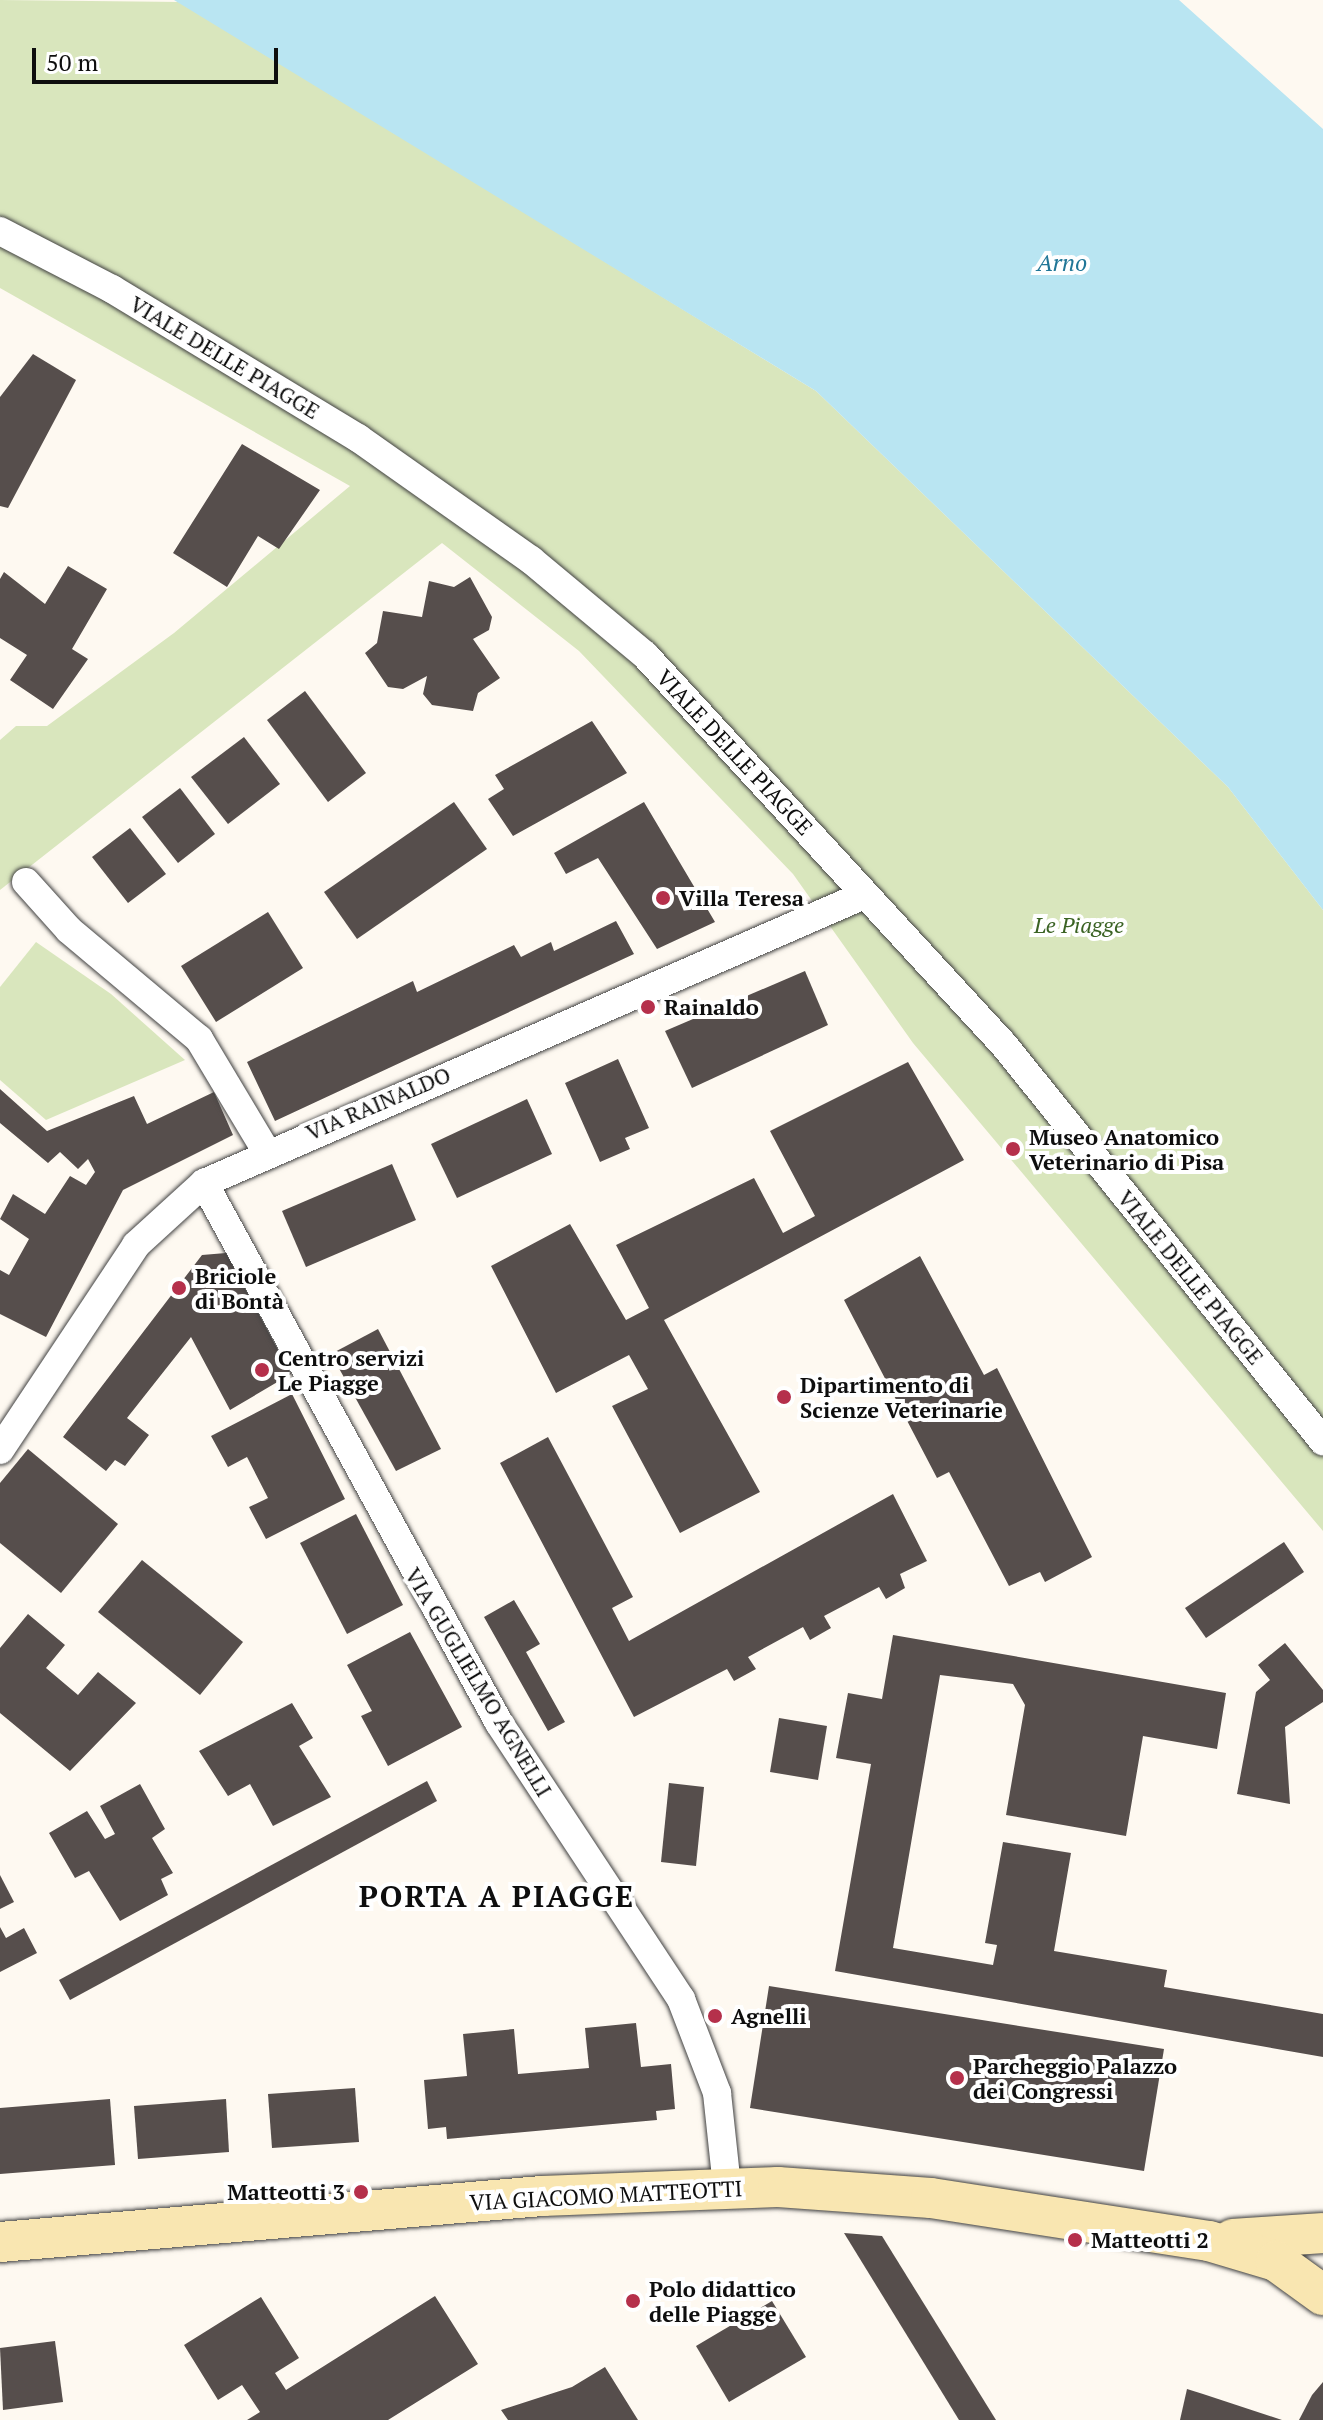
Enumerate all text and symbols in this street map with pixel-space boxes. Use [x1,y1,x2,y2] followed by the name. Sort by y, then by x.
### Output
[36,32,282,82] scale bar
[46,46,98,78] text: 50 m
[1037,249,1087,277] water label: Arno
[125,290,325,424] street label: VIALE DELLE PIAGGE
[652,664,818,840] street label: VIALE DELLE PIAGGE
[679,885,804,911] place label: Villa Teresa
[654,889,672,907] marker: Villa Teresa
[1034,912,1124,938] park label: Le Piagge
[664,994,759,1020] place label: Rainaldo
[639,998,657,1016] marker: Rainaldo
[301,1061,455,1145] street label: VIA RAINALDO
[1029,1123,1224,1174] place label: Museo Anatomico Veterinario di Pisa
[1004,1140,1022,1158] marker: Museo Anatomico Veterinario di Pisa
[1113,1185,1269,1369] street label: VIALE DELLE PIAGGE
[195,1262,284,1314] place label: Briciole di Bontà
[170,1279,188,1297] marker: Briciole di Bontà
[278,1344,424,1396] place label: Centro servizi Le Piagge
[253,1361,271,1379] marker: Centro servizi Le Piagge
[800,1371,1003,1422] place label: Dipartimento di Scienze Veterinarie
[775,1388,793,1406] marker: Dipartimento di Scienze Veterinarie
[400,1562,558,1802] street label: VIA GUGLIELMO AGNELLI
[358,1878,636,1914] district label: PORTA A PIAGGE
[731,2003,807,2029] place label: Agnelli
[706,2007,724,2025] marker: Agnelli
[973,2052,1177,2104] place label: Parcheggio Palazzo dei Congressi
[948,2069,966,2087] marker: Parcheggio Palazzo dei Congressi
[469,2175,743,2215] street label: VIA GIACOMO MATTEOTTI
[227,2179,345,2205] place label: Matteotti 3
[352,2183,370,2201] marker: Matteotti 3
[1091,2227,1209,2253] place label: Matteotti 2
[1066,2231,1084,2249] marker: Matteotti 2
[649,2275,796,2326] place label: Polo didattico delle Piagge
[624,2292,642,2310] marker: Polo didattico delle Piagge

